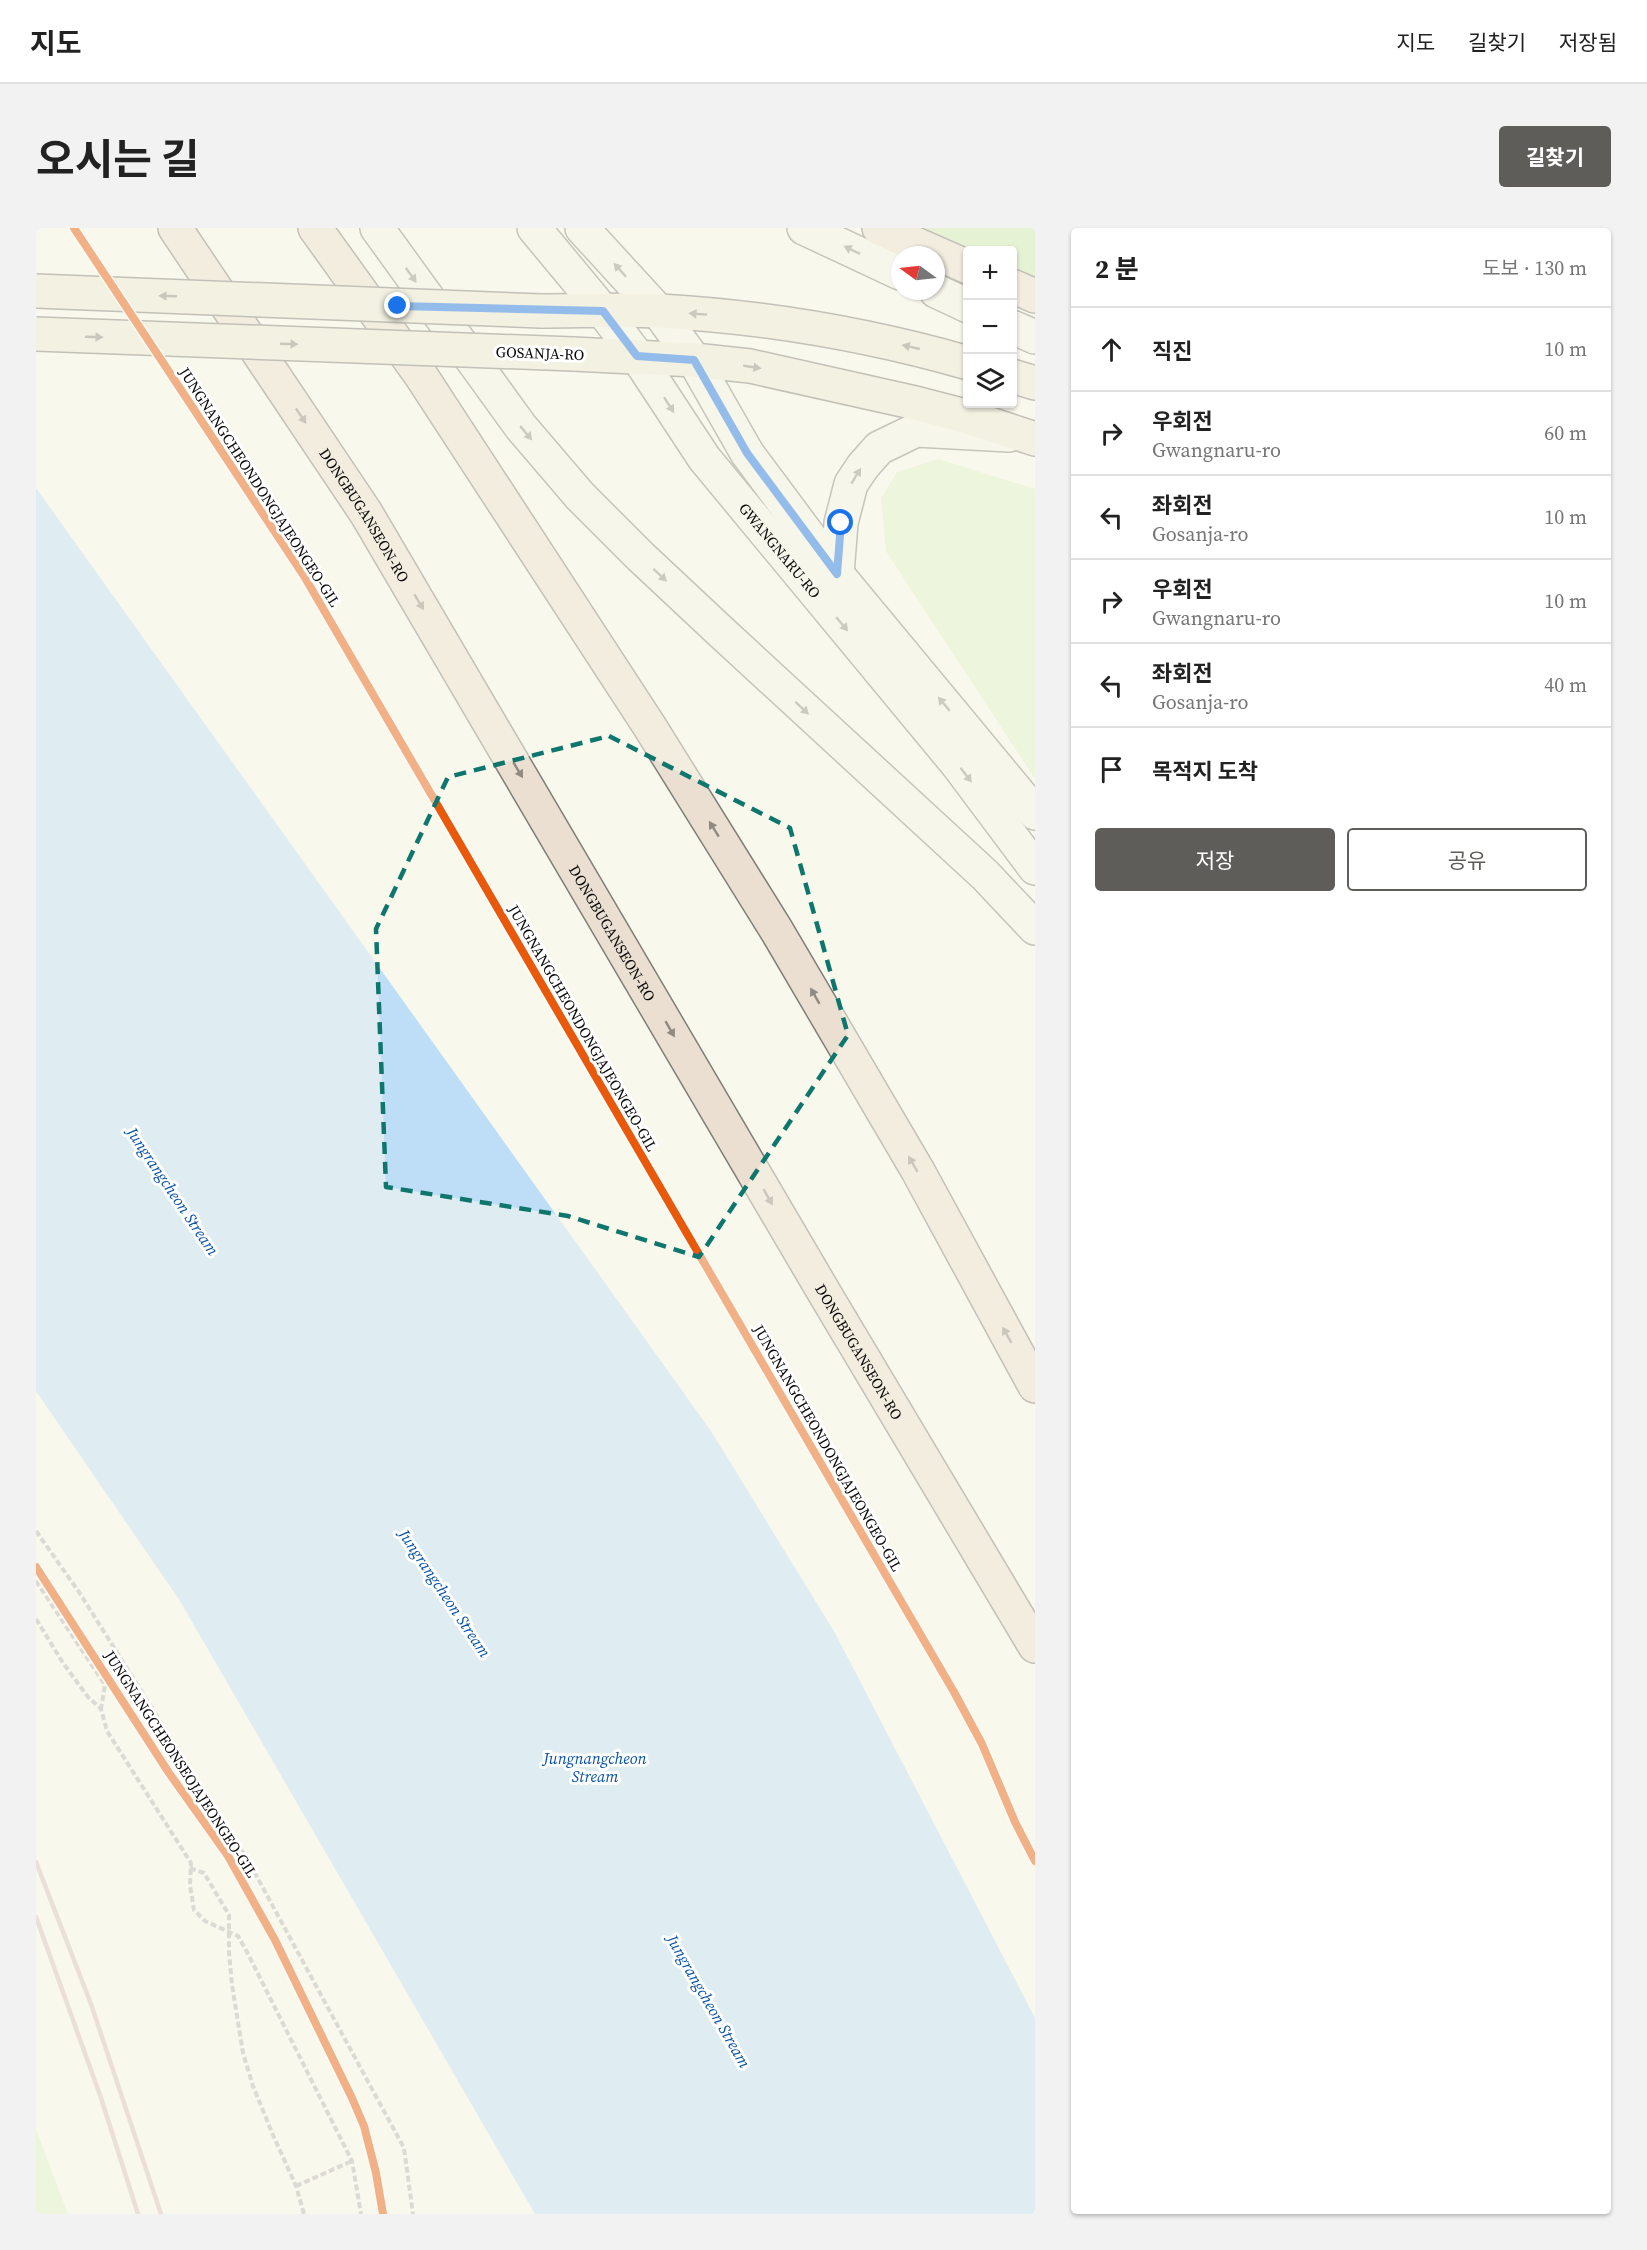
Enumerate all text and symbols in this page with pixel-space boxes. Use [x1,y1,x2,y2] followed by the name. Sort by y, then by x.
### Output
[30,24,82,62] text: 지도
[1396,28,1435,57] text: 지도
[1468,28,1526,57] text: 길찾기
[1559,28,1617,57] text: 저장됨
[1499,126,1611,187] button: 길찾기
[36,130,200,188] text: 오시는 길
[843,246,860,255] one-way arrow
[891,246,945,300] north arrow
[963,246,1017,408] map controls
[963,246,1017,300] button: +
[1095,251,1139,287] text: 2 분
[1482,254,1587,282] text: 도보 · 130 m
[613,262,627,277] one-way arrow
[405,268,417,283] one-way arrow
[158,292,177,301] one-way arrow
[384,292,410,318] route end
[963,300,1017,354] button: −
[688,309,707,319] one-way arrow
[85,332,104,341] one-way arrow
[1095,333,1128,366] icon: ahead
[1544,335,1587,363] text: 10 m
[1152,336,1192,366] text: 직진
[280,339,299,348] one-way arrow
[495,341,585,365] street label: GOSANJA-RO
[902,342,920,352] one-way arrow
[963,354,1017,408] button: layers
[174,362,346,611] street label: JUNGNANGCHEONDONGJAJEONGEO-GIL
[743,363,762,372] one-way arrow
[663,397,674,413] one-way arrow
[1152,406,1213,436] text: 우회전
[295,408,306,424] one-way arrow
[1095,417,1128,450] icon: right
[1544,419,1587,447] text: 60 m
[520,425,533,441] one-way arrow
[1152,436,1281,464] text: Gwangnaru-ro
[315,444,415,586] street label: DONGBUGANSEON-RO
[851,468,862,484] one-way arrow
[1152,490,1213,520] text: 좌회전
[734,498,826,602] street label: GWANGNARU-RO
[1095,501,1128,534] icon: left
[1544,503,1587,531] text: 10 m
[827,509,853,535] route start
[1152,520,1249,548] text: Gosanja-ro
[652,568,667,582] one-way arrow
[1152,574,1213,604] text: 우회전
[1095,585,1128,618] icon: right
[1544,587,1587,615] text: 10 m
[414,594,424,611] one-way arrow
[1152,604,1281,632] text: Gwangnaru-ro
[835,616,848,631] one-way arrow
[1152,658,1213,688] text: 좌회전
[1095,669,1128,702] icon: left
[1544,671,1587,699] text: 40 m
[1152,688,1249,716] text: Gosanja-ro
[939,696,951,711] one-way arrow
[795,701,810,715] one-way arrow
[1095,753,1128,786] icon: arrive
[1152,756,1258,786] text: 목적지 도착
[513,762,524,778] one-way arrow
[959,767,971,782] one-way arrow
[708,821,719,837] one-way arrow
[1095,828,1335,891] button: 저장
[1347,828,1587,891] button: 공유
[564,861,661,1005] street label: DONGBUGANSEON-RO
[503,900,663,1155] street label: JUNGNANGCHEONDONGJAJEONGEO-GIL
[810,987,820,1004] one-way arrow
[665,1021,675,1038] one-way arrow
[121,1121,224,1259] water label: Jungrangcheon Stream
[908,1156,919,1172] one-way arrow
[763,1189,774,1205] one-way arrow
[811,1280,908,1423] street label: DONGBUGANSEON-RO
[748,1320,908,1575] street label: JUNGNANGCHEONDONGJAJEONGEO-GIL
[1002,1326,1012,1343] one-way arrow
[393,1523,496,1661] water label: Jungrangcheon Stream
[99,1646,263,1882] street label: JUNGNANGCHEONSEOJAJEONGEO-GIL
[541,1747,647,1787] water label: Jungnangcheon Stream
[661,1929,756,2071] water label: Jungrangcheon Stream

